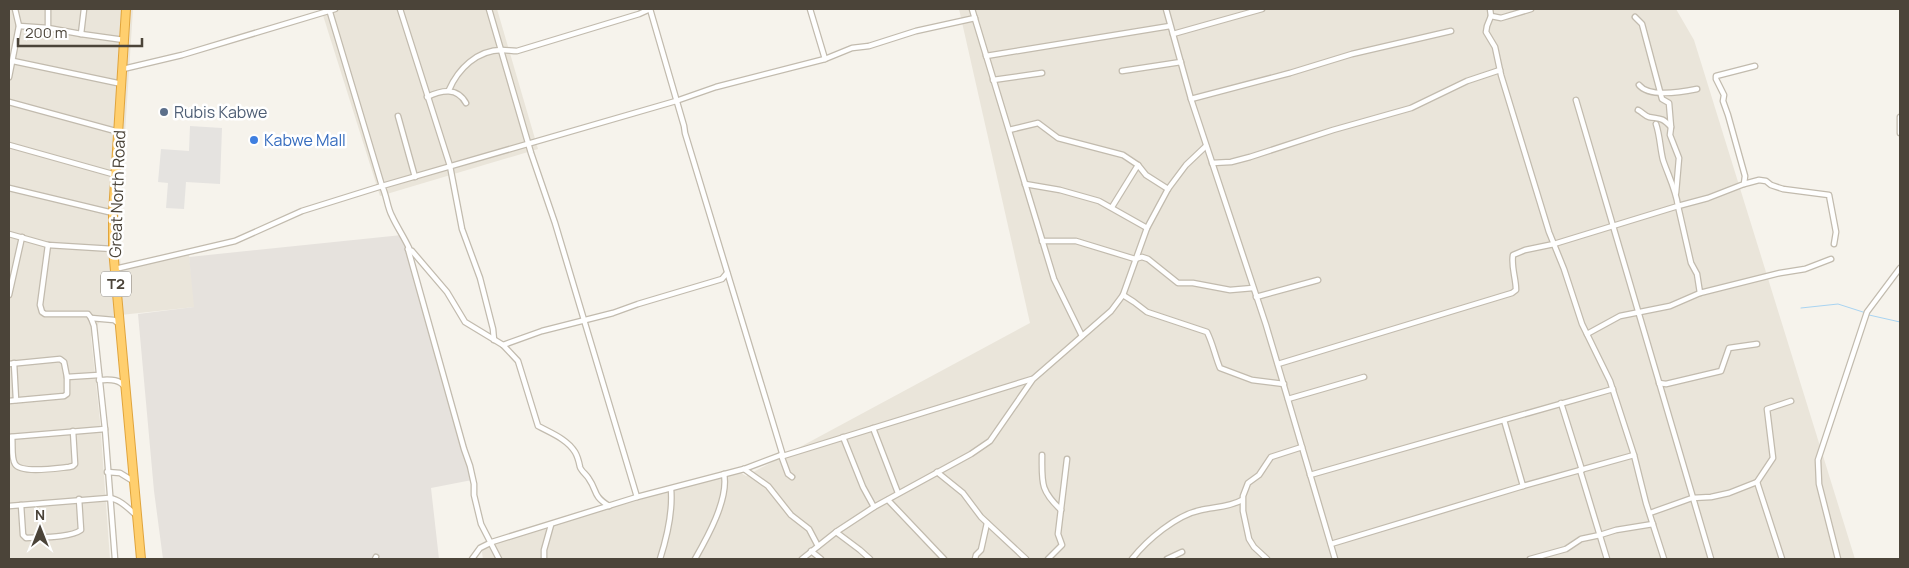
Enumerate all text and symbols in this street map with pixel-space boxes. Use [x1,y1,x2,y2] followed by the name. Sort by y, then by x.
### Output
[18,15,141,47] scale bar
[25,22,68,43] text: 200 m
[174,101,267,123] place label: Rubis Kabwe
[158,106,170,118] marker: Rubis Kabwe
[264,129,346,151] place label: Kabwe Mall
[104,130,130,258] street label: Great North Road
[248,134,260,146] marker: Kabwe Mall
[101,272,131,296] road number: T2
[15,503,65,553] north arrow
[35,505,45,524] text: N

